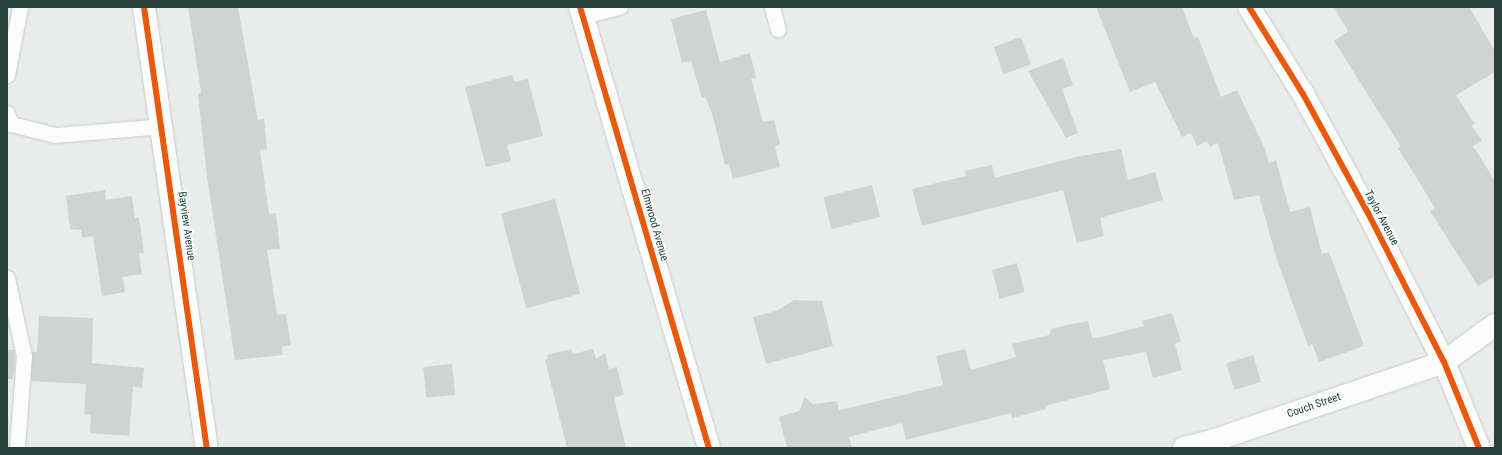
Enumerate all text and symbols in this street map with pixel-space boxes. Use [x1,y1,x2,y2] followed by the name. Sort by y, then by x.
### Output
[637,188,671,262] street label: Elmwood Avenue
[1361,188,1401,248] street label: Taylor Avenue
[175,191,197,261] street label: Bayview Avenue
[1285,391,1343,421] street label: Couch Street

